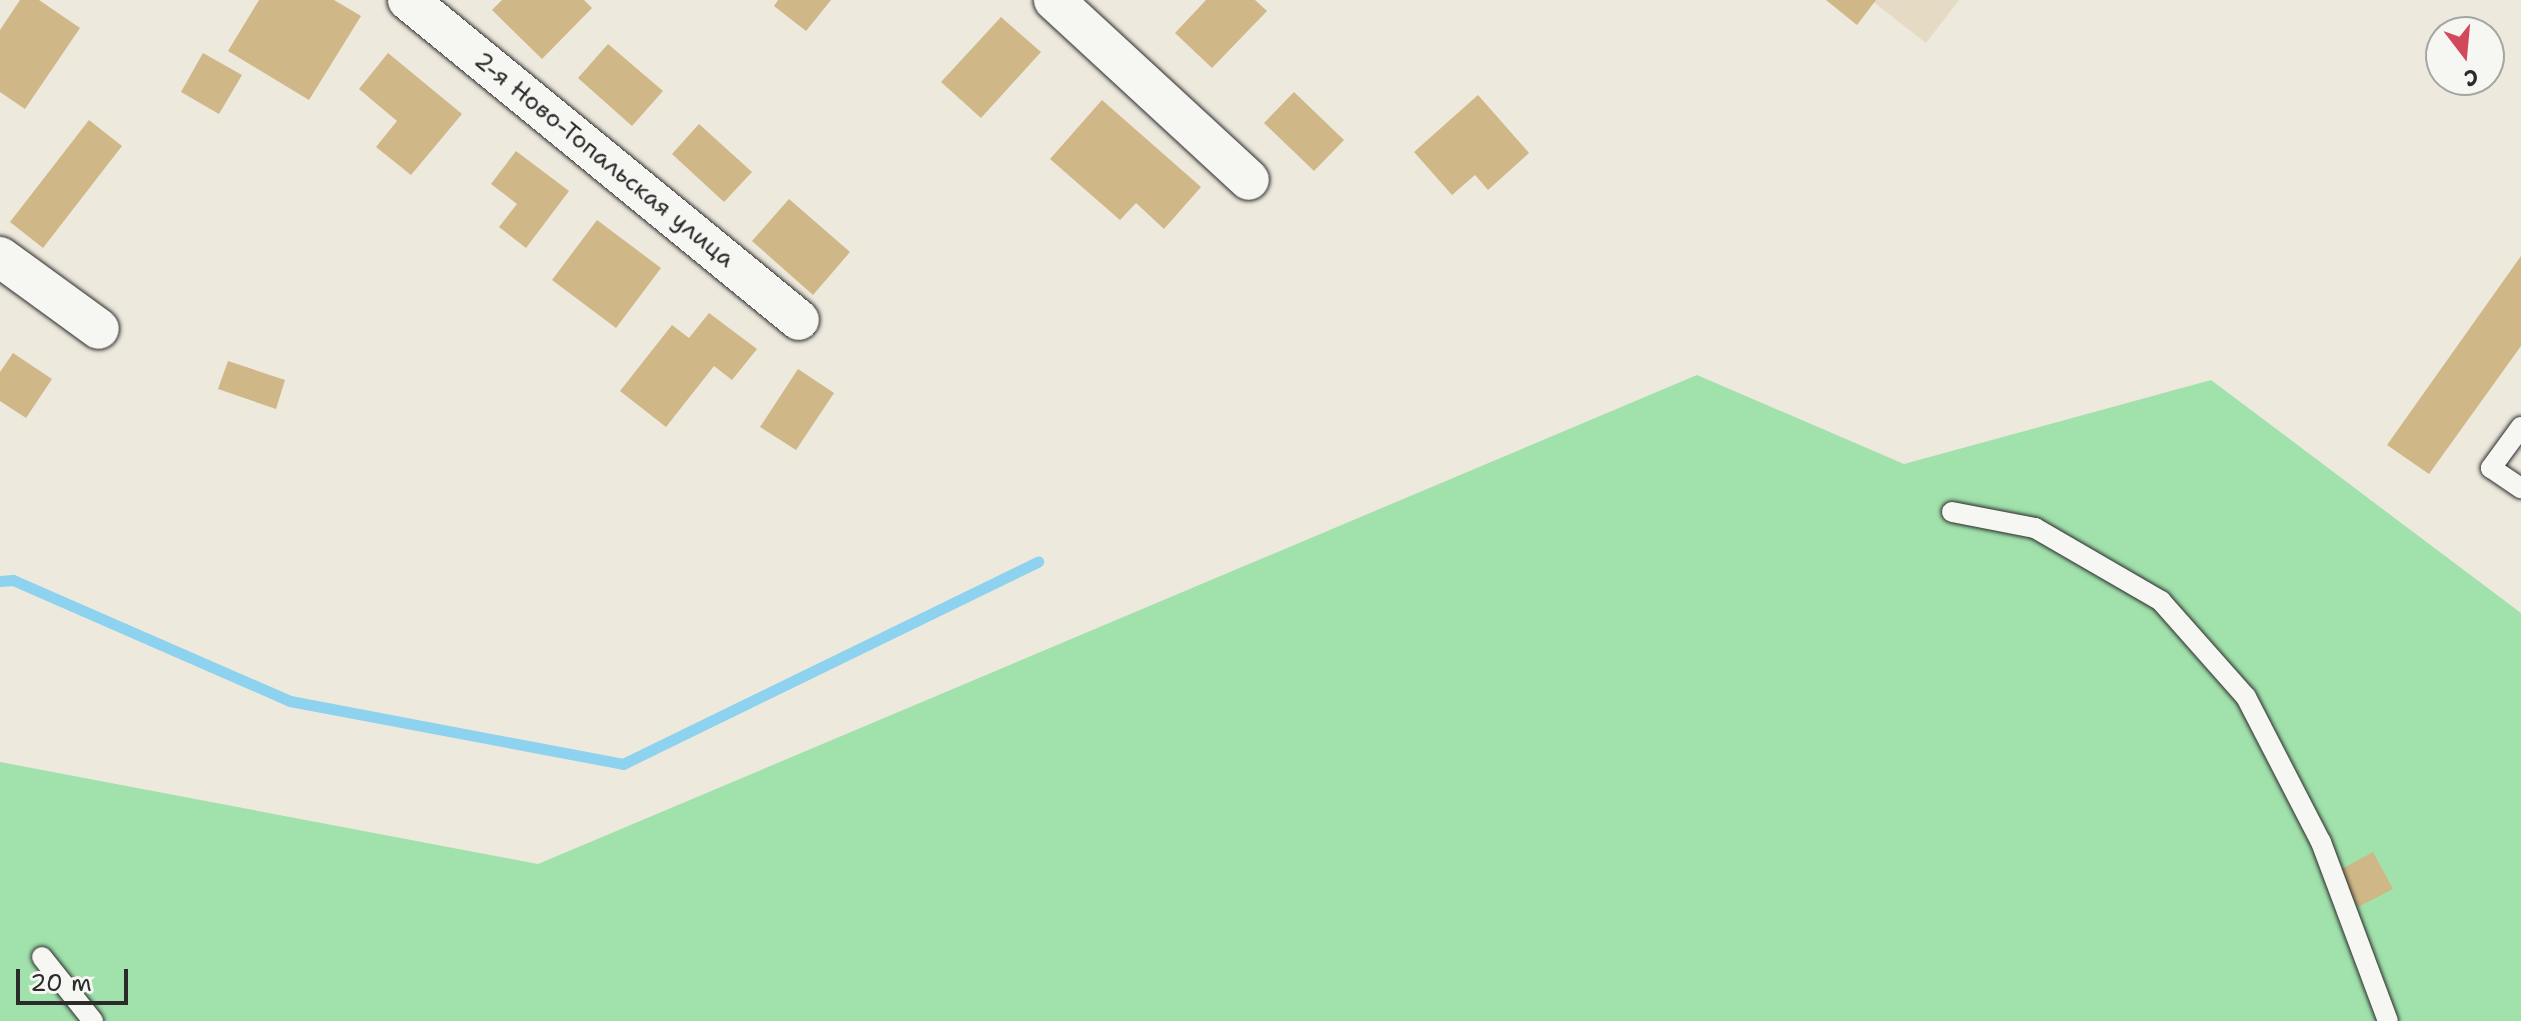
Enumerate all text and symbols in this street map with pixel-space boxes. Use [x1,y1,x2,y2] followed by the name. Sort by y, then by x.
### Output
[2425,16,2505,96] north arrow
[468,46,740,274] street label: 2-я Ново-Топальская улица
[2461,62,2482,93] text: С
[20,953,132,1003] scale bar
[30,967,92,999] text: 20 m

